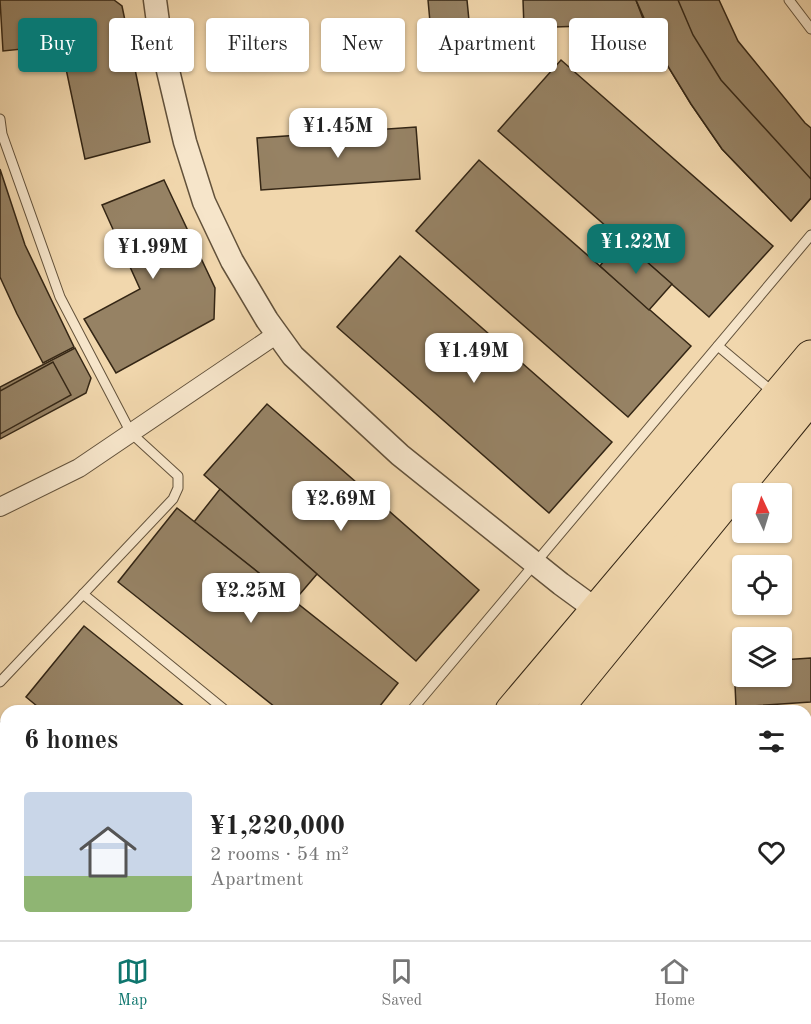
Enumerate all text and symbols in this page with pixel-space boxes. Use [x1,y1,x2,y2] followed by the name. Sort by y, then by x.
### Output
[18,18,97,72] chip: Buy
[109,18,194,72] chip: Rent
[206,18,309,72] chip: Filters
[321,18,405,72] chip: New
[417,18,557,72] chip: Apartment
[569,18,668,72] chip: House
[289,108,387,159] pin: ¥1.45M
[303,117,373,137] text: ¥1.45M
[587,224,685,275] pin: ¥1.22M
[104,229,202,280] pin: ¥1.99M
[601,233,671,253] text: ¥1.22M
[118,238,188,258] text: ¥1.99M
[425,333,523,384] pin: ¥1.49M
[439,342,509,362] text: ¥1.49M
[292,481,390,532] pin: ¥2.69M
[732,483,792,543] north arrow
[732,483,792,687] map controls
[306,490,376,510] text: ¥2.69M
[732,555,792,615] button: locate
[202,573,300,624] pin: ¥2.25M
[216,582,286,602] text: ¥2.25M
[732,627,792,687] button: layers
[755,725,788,758] icon: filters
[24,728,118,754] text: 6 homes
[210,814,345,840] text: ¥1,220,000
[72,816,144,888] icon: home
[755,836,788,869] icon: heart
[210,845,349,865] text: 2 rooms · 54 m²
[210,870,304,890] text: Apartment
[116,955,149,1011] tab: Map
[381,955,422,1011] tab: Saved
[654,955,695,1011] tab: Home

